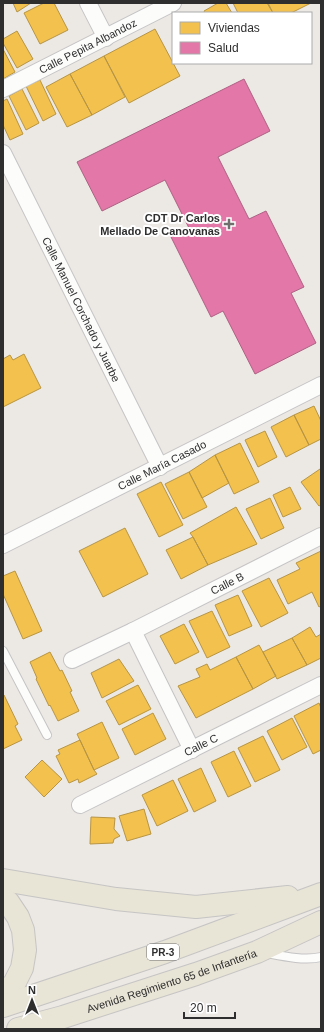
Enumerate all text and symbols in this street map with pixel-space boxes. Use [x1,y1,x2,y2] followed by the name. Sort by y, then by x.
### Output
[172,12,312,64] legend
[37,16,139,76] street label: Calle Pepita Albandoz
[208,21,260,35] text: Viviendas
[208,41,239,55] text: Salud
[100,212,220,237] place label: CDT Dr Carlos Mellado De Canovanas
[223,218,235,230] marker: CDT Dr Carlos Mellado De Canovanas
[40,235,122,384] street label: Calle Manuel Corchado y Juarbe
[116,438,208,492] street label: Calle María Casado
[209,570,246,597] street label: Calle B
[182,731,220,758] street label: Calle C
[147,944,179,960] road number: PR-3
[85,946,259,1015] street label: Avenida Regimiento 65 de Infantería
[12,980,52,1020] north arrow
[28,984,36,996] text: N
[184,994,235,1020] scale bar
[190,1001,217,1015] text: 20 m

